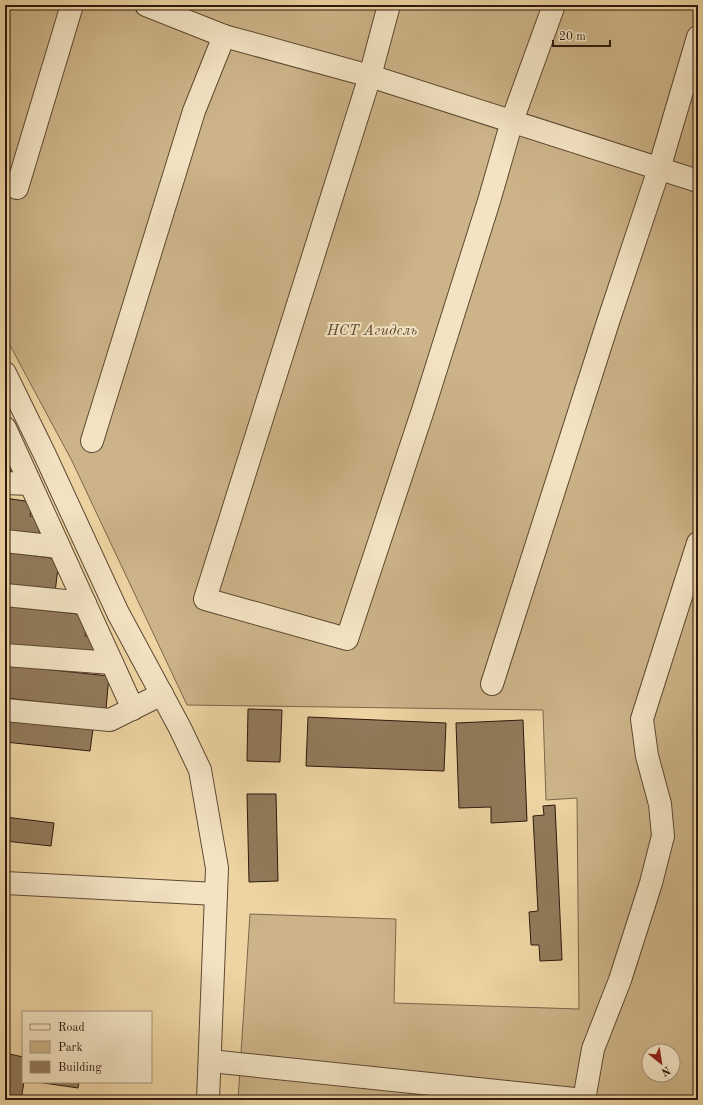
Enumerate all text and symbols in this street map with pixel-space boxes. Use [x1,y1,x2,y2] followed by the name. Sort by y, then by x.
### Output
[553,22,610,48] scale bar
[559,31,586,43] text: 20 m
[326,324,417,339] park label: НСТ Агидель
[22,1011,152,1083] legend
[58,1022,85,1034] text: Road
[58,1042,83,1054] text: Park
[641,1043,681,1083] north arrow
[58,1062,102,1074] text: Building
[658,1063,672,1078] text: N

